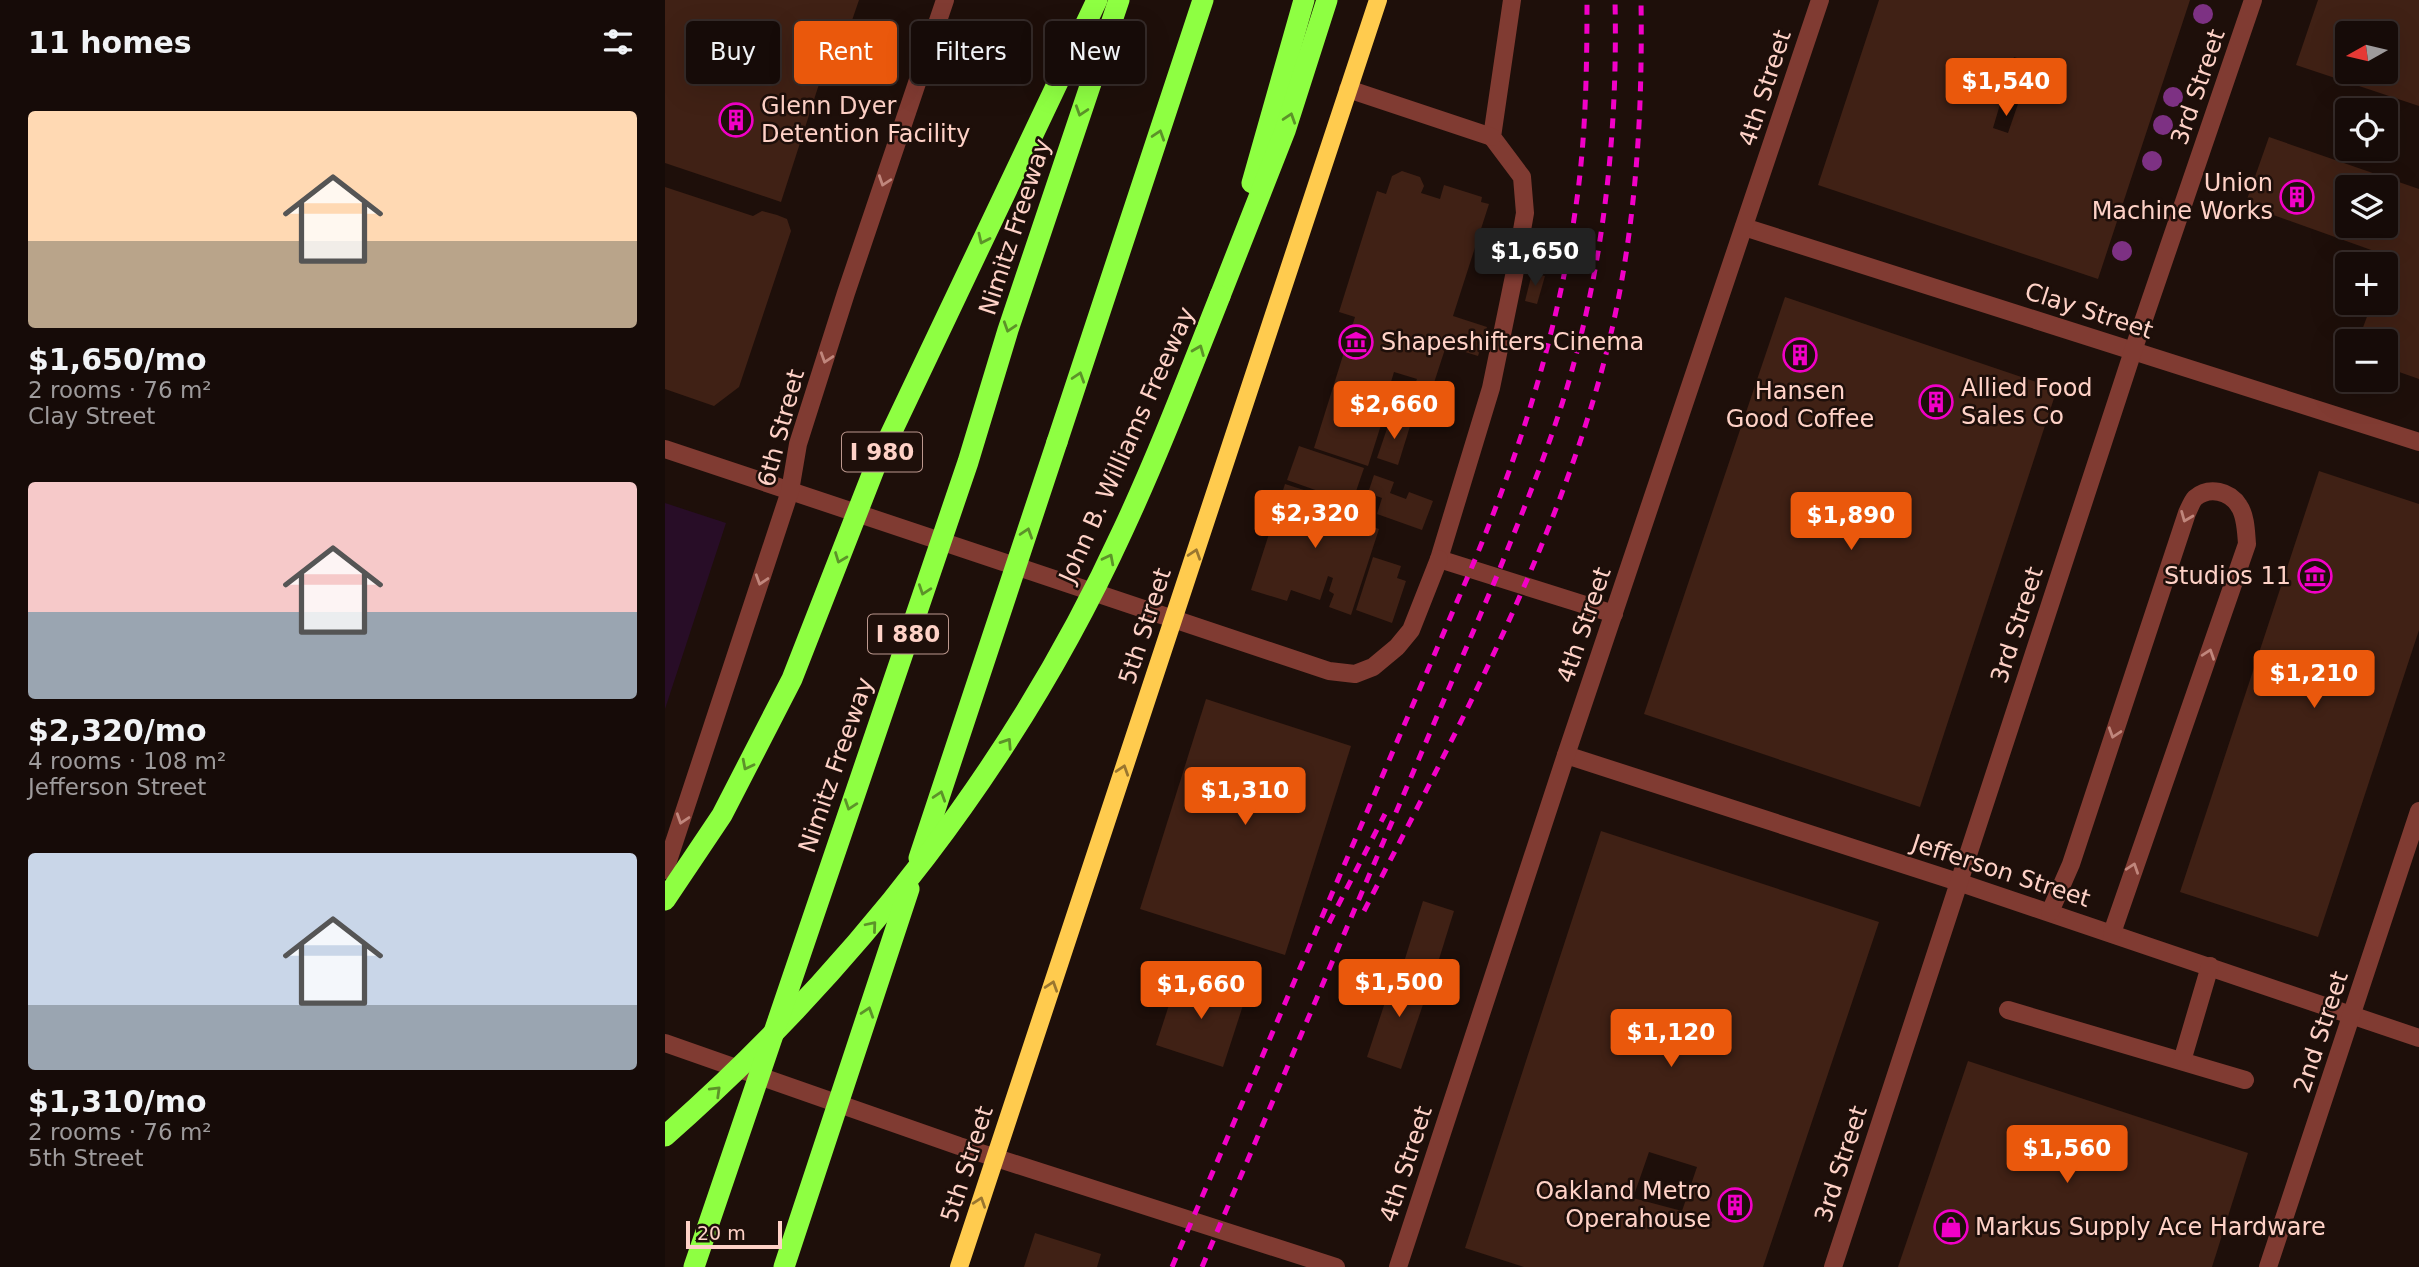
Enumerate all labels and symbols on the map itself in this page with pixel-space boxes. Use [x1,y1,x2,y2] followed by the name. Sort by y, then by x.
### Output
[2335,21,2397,84] north arrow
[2165,25,2231,149] street label: 3rd Street
[1733,26,1797,150] street label: 4th Street
[1949,58,2063,118] pin: $1,540
[761,92,970,148] place label: Glenn Dyer Detention Facility
[717,101,755,139] building icon: Glenn Dyer Detention Facility
[1075,104,1089,117] one-way arrow
[1281,113,1296,125] one-way arrow
[1150,129,1165,141] one-way arrow
[973,135,1057,319] street label: Nimitz Freeway
[2092,169,2273,225] place label: Union Machine Works
[878,174,892,186] one-way arrow
[2278,178,2316,216] building icon: Union Machine Works
[1478,229,1592,288] pin: $1,650
[978,232,992,244] one-way arrow
[2021,277,2157,345] street label: Clay Street
[1053,303,1201,589] street label: John B. Williams Freeway
[1003,321,1018,333] one-way arrow
[1337,323,1375,361] museum icon: Shapeshifters Cinema
[1381,328,1644,356] place label: Shapeshifters Cinema
[1781,336,1819,374] building icon: Hansen Good Coffee
[1190,344,1204,356] one-way arrow
[819,352,834,364] one-way arrow
[752,366,810,490] street label: 6th Street
[1071,371,1085,383] one-way arrow
[1961,374,2093,430] place label: Allied Food Sales Co
[1726,377,1874,433] place label: Hansen Good Coffee
[1337,382,1451,441] pin: $2,660
[1917,383,1955,421] building icon: Allied Food Sales Co
[842,432,922,472] road number: I 980
[1258,490,1372,550] pin: $2,320
[1794,492,1908,552] pin: $1,890
[2181,511,2195,523] one-way arrow
[1019,528,1033,540] one-way arrow
[1186,549,1201,561] one-way arrow
[834,551,848,563] one-way arrow
[1101,554,1115,566] one-way arrow
[2296,557,2334,595] museum icon: Studios 11
[2164,562,2291,590] place label: Studios 11
[1551,563,1617,687] street label: 4th Street
[1985,563,2049,687] street label: 3rd Street
[1113,564,1177,688] street label: 5th Street
[755,573,769,585] one-way arrow
[918,583,932,595] one-way arrow
[868,614,948,654] road number: I 880
[2201,648,2215,660] one-way arrow
[2257,650,2371,710] pin: $1,210
[793,674,879,856] street label: Nimitz Freeway
[2108,726,2122,739] one-way arrow
[998,737,1011,750] one-way arrow
[742,758,756,770] one-way arrow
[1115,765,1129,777] one-way arrow
[1188,768,1302,827] pin: $1,310
[932,790,946,802] one-way arrow
[844,798,858,810] one-way arrow
[676,812,690,824] one-way arrow
[1906,828,2094,913] street label: Jefferson Street
[2125,863,2139,875] one-way arrow
[864,921,876,934] one-way arrow
[1342,960,1456,1019] pin: $1,500
[1144,962,1258,1021] pin: $1,660
[2288,968,2354,1096] street label: 2nd Street
[1044,981,1058,993] one-way arrow
[860,1006,874,1018] one-way arrow
[1614,1010,1728,1069] pin: $1,120
[708,1086,721,1099] one-way arrow
[935,1102,999,1226] street label: 5th Street
[1374,1102,1438,1226] street label: 4th Street
[1809,1102,1873,1226] street label: 3rd Street
[2010,1126,2124,1185] pin: $1,560
[1535,1177,1711,1233] place label: Oakland Metro Operahouse
[1716,1186,1754,1224] building icon: Oakland Metro Operahouse
[972,1197,986,1209] one-way arrow
[1932,1208,1970,1246] shop icon: Markus Supply Ace Hardware
[1975,1213,2326,1241] place label: Markus Supply Ace Hardware
[686,1218,782,1250] scale bar

